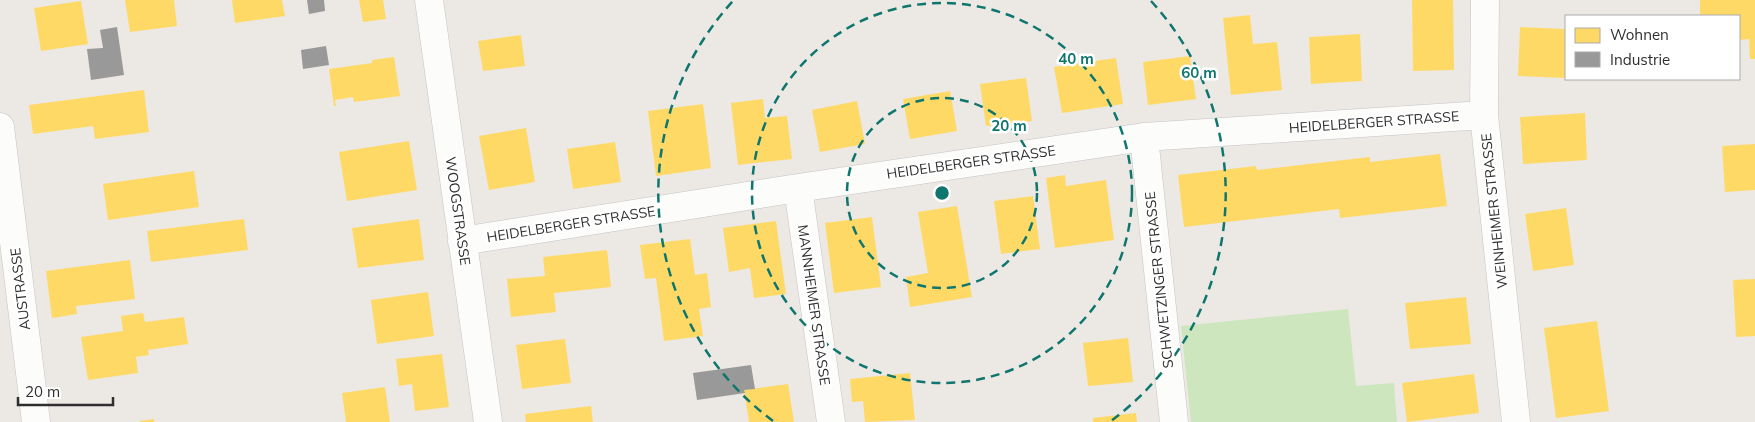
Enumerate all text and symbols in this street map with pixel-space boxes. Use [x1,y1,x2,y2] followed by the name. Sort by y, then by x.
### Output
[1565,15,1740,80] legend
[1610,25,1669,44] text: Wohnen
[1058,49,1094,68] text: 40 m
[1610,50,1670,69] text: Industrie
[1181,63,1217,82] text: 60 m
[1288,107,1460,137] street label: HEIDELBERGER STRASSE
[991,116,1027,135] text: 20 m
[1477,132,1511,290] street label: WEINHEIMER STRASSE
[885,141,1057,183] street label: HEIDELBERGER STRASSE
[441,155,475,267] street label: WOOGSTRASSE
[933,184,951,202] centre of rings
[1141,191,1177,369] street label: SCHWETZINGER STRASSE
[485,202,657,246] street label: HEIDELBERGER STRASSE
[794,224,834,386] street label: MANNHEIMER STRASSE
[6,247,34,331] street label: AUSTRASSE
[18,374,112,406] scale bar
[25,382,60,401] text: 20 m

